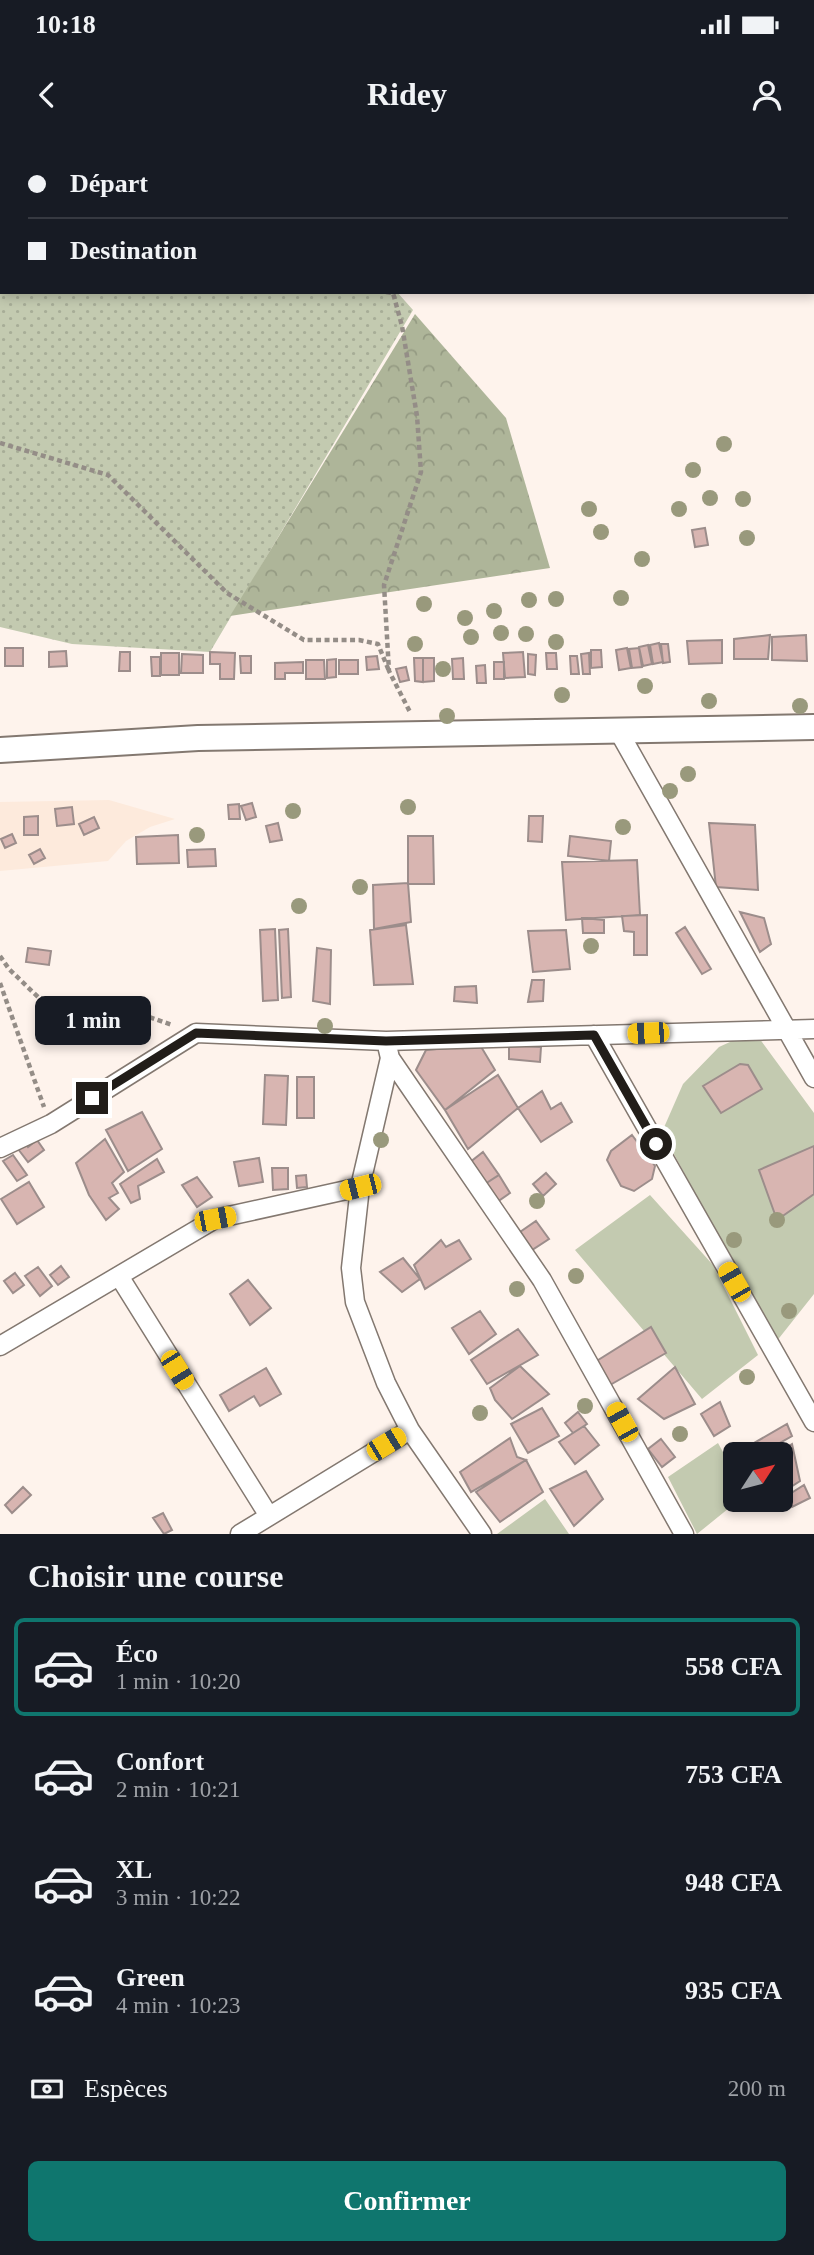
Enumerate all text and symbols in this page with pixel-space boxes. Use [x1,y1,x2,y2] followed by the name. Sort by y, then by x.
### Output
[35,10,96,39] text: 10:18
[28,76,66,114] icon: back
[367,76,447,112] text: Ridey
[748,76,786,114] icon: person
[70,169,148,198] text: Départ
[70,236,197,265] text: Destination
[34,996,150,1046] callout: 1 min
[65,1008,121,1033] text: 1 min
[627,1022,670,1044] car
[76,1082,108,1114] route end
[640,1128,672,1160] route start
[338,1172,383,1202] car
[193,1205,238,1233] car
[715,1259,754,1305] car
[157,1347,198,1393] car
[603,1399,642,1445] car
[363,1424,410,1464] car
[723,1442,793,1512] north arrow
[723,1442,793,1512] map controls
[28,1558,283,1594] text: Choisir une course
[32,1636,95,1699] icon: car
[116,1639,158,1668] text: Éco
[685,1652,782,1681] text: 558 CFA
[116,1669,241,1694] text: 1 min · 10:20
[32,1744,95,1807] icon: car
[116,1747,204,1776] text: Confort
[685,1760,782,1789] text: 753 CFA
[116,1777,241,1802] text: 2 min · 10:21
[32,1852,95,1915] icon: car
[116,1855,152,1884] text: XL
[685,1868,782,1897] text: 948 CFA
[116,1885,241,1910] text: 3 min · 10:22
[32,1960,95,2023] icon: car
[116,1963,185,1992] text: Green
[685,1976,782,2005] text: 935 CFA
[116,1993,241,2018] text: 4 min · 10:23
[28,2070,66,2108] icon: cash
[84,2074,168,2103] text: Espèces
[728,2076,786,2101] text: 200 m
[28,2161,786,2241] button: Confirmer

